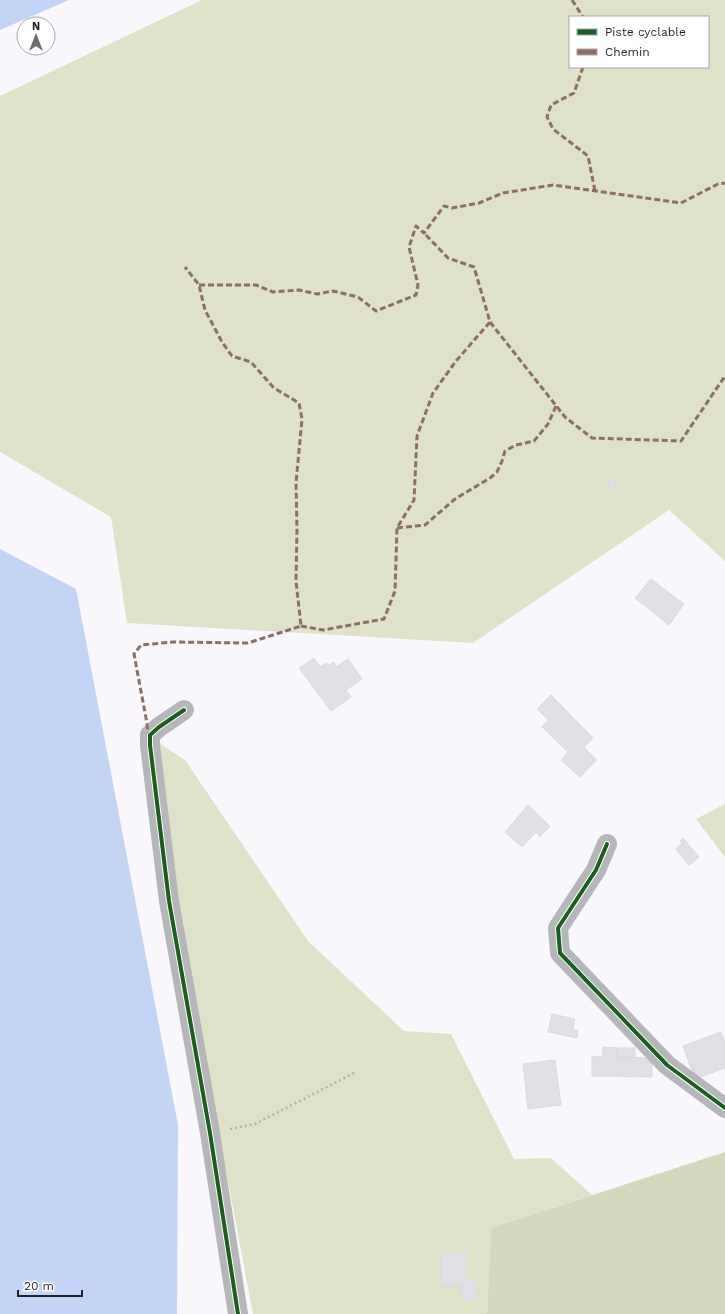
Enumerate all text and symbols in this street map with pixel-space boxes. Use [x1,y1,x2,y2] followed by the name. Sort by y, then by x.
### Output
[16,16,56,56] north arrow
[569,16,709,68] legend
[32,20,40,33] text: N
[605,25,686,39] text: Piste cyclable
[605,45,650,59] text: Chemin
[18,1272,82,1298] scale bar
[24,1279,54,1293] text: 20 m

